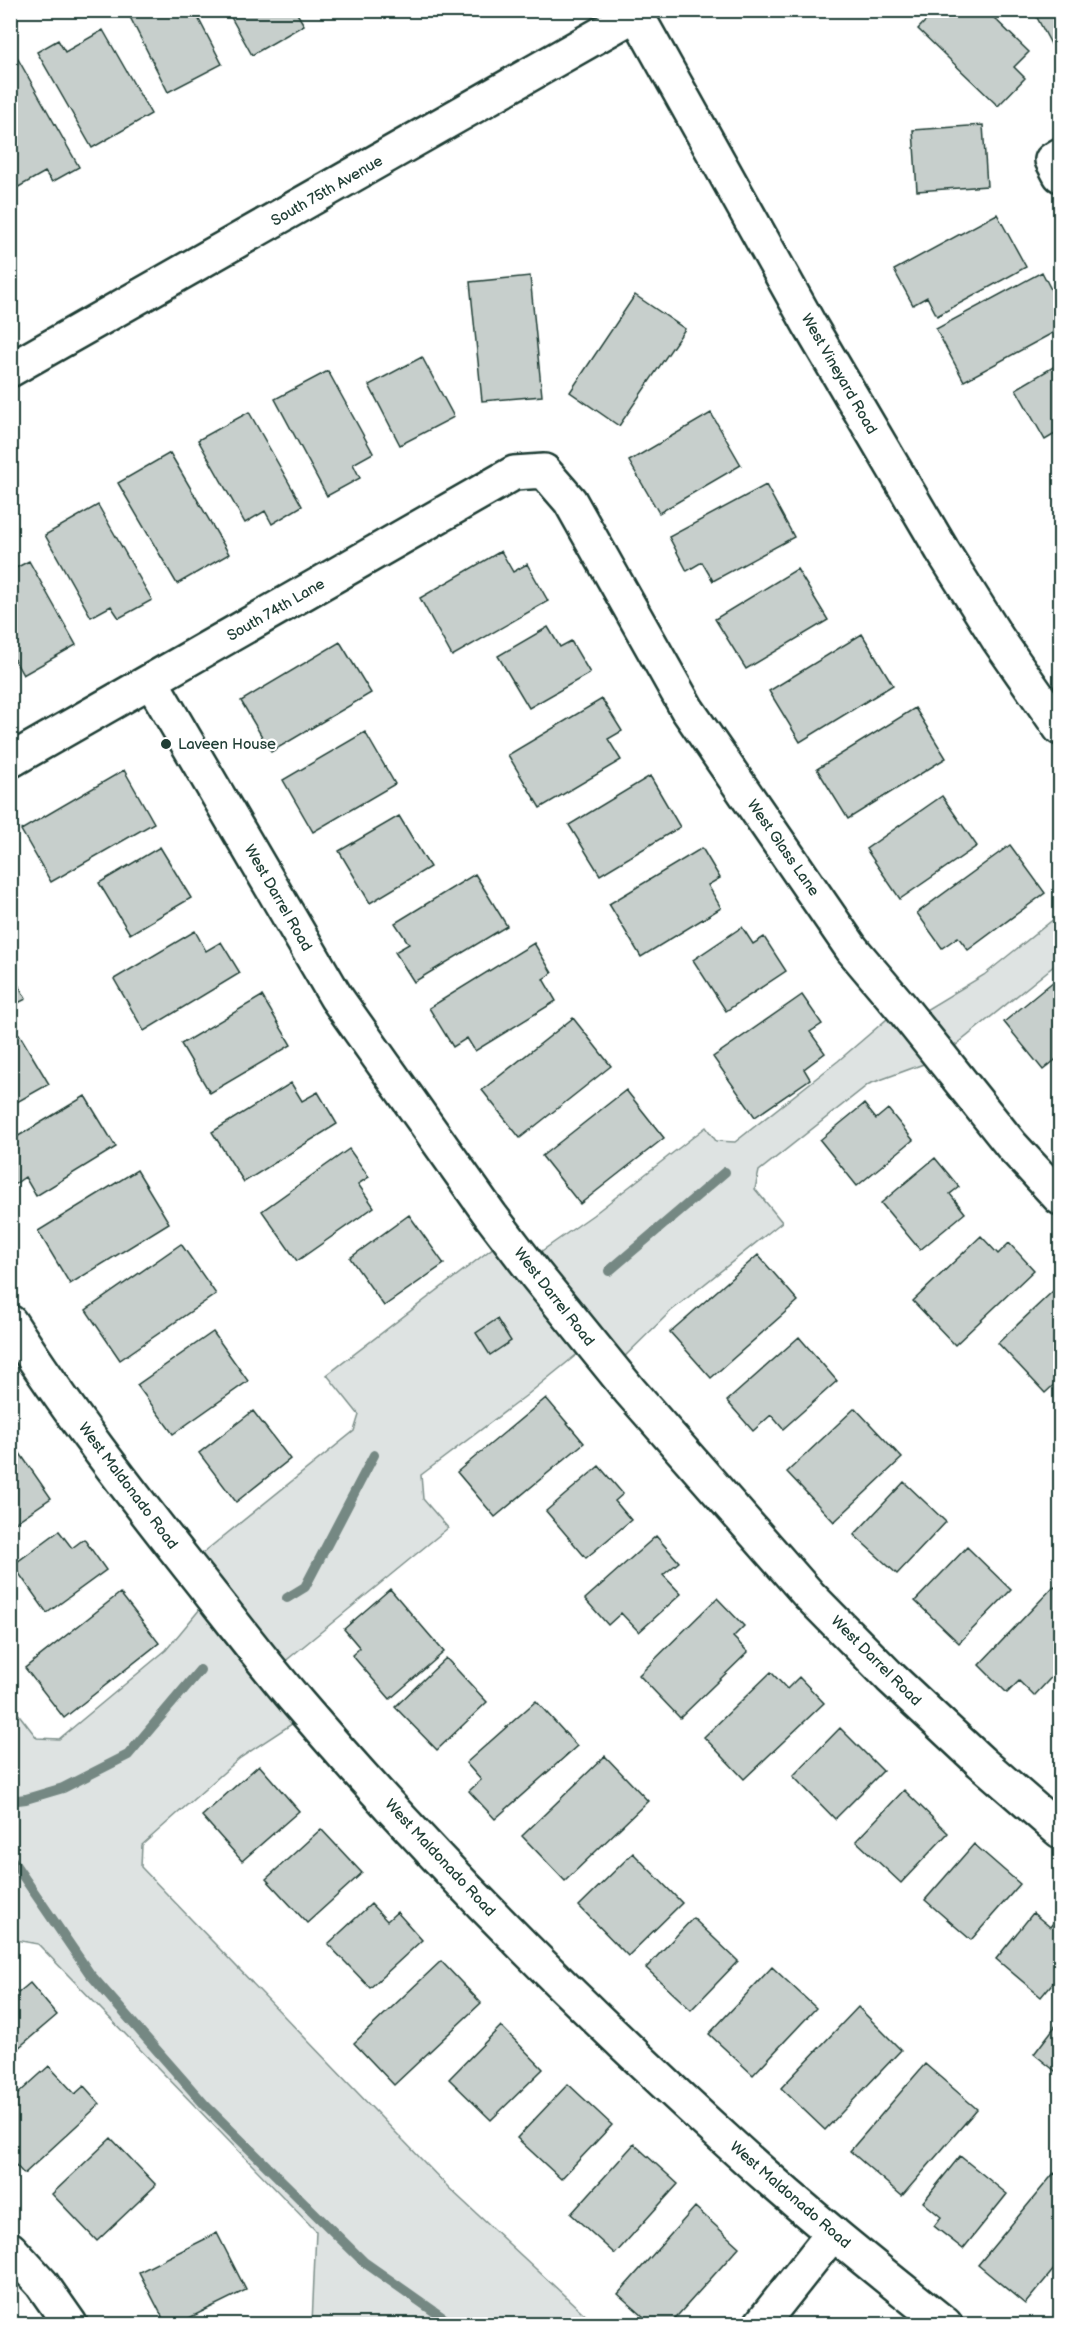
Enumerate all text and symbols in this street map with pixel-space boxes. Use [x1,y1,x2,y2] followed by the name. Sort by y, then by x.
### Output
[268,151,386,231] street label: South 75th Avenue
[797,310,881,438] street label: West Vineyard Road
[224,574,328,646] street label: South 74th Lane
[178,735,276,754] place label: Laveen House
[159,737,173,751] marker: Laveen House
[743,796,823,900] street label: West Glass Lane
[240,841,316,955] street label: West Darrel Road
[510,1244,598,1350] street label: West Darrel Road
[74,1419,182,1553] street label: West Maldonado Road
[827,1612,925,1710] street label: West Darrel Road
[381,1795,499,1921] street label: West Maldonado Road
[726,2137,854,2253] street label: West Maldonado Road

